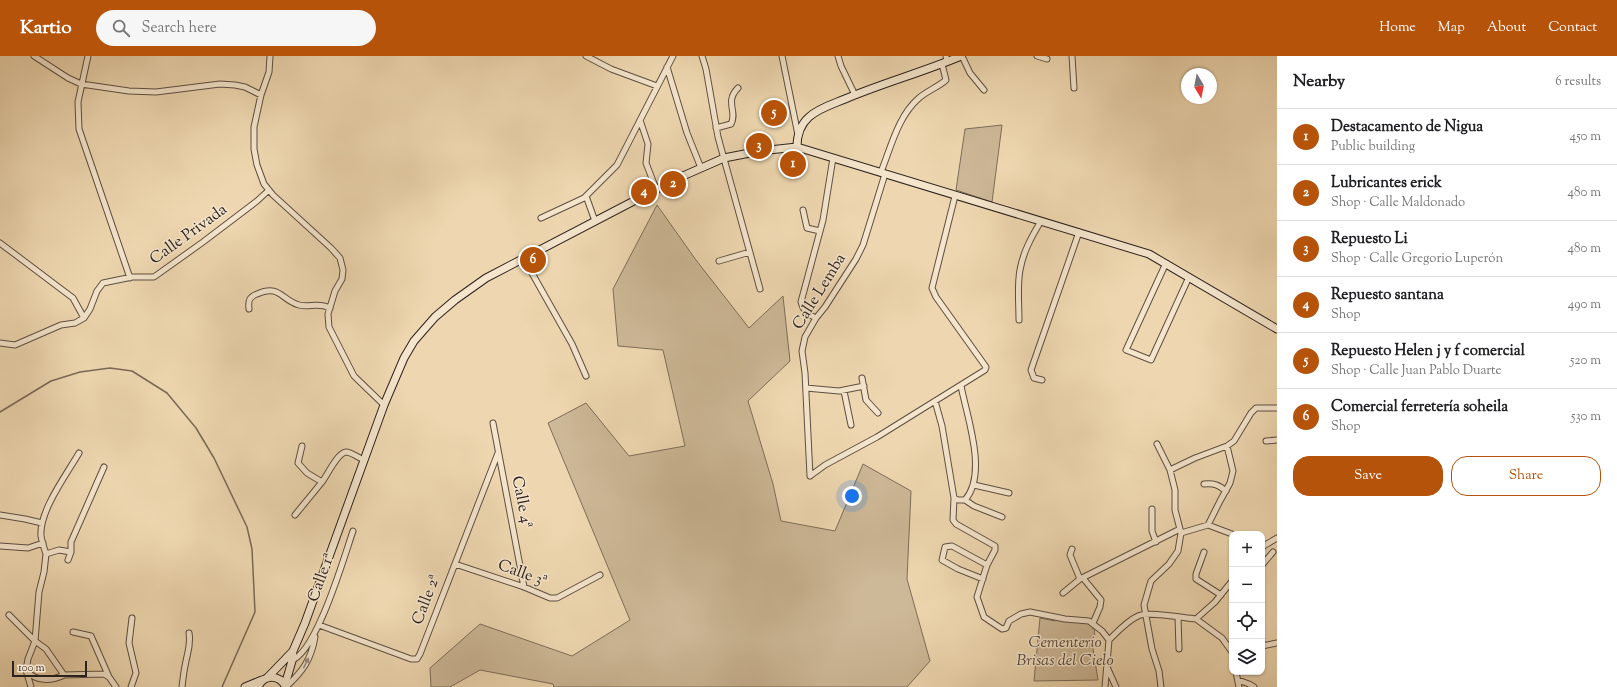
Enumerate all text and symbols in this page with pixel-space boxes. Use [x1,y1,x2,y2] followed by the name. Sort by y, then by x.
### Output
[96,10,376,46] search box
[20,15,72,42] text: Kartio
[110,17,132,39] icon: search
[142,18,217,39] text: Search here
[1379,18,1416,38] text: Home
[1438,18,1465,38] text: Map
[1487,18,1526,38] text: About
[1548,18,1597,38] text: Contact
[1181,68,1217,104] north arrow
[1293,70,1345,94] text: Nearby
[1555,73,1601,91] text: 6 results
[761,98,787,128] pin: 5
[1331,117,1483,138] text: Destacamento de Nigua
[1304,128,1308,146] text: 1
[1570,128,1601,146] text: 450 m
[746,131,772,161] pin: 3
[1331,138,1415,156] text: Public building
[780,149,806,179] pin: 1
[660,169,686,199] pin: 2
[1331,173,1442,194] text: Lubricantes erick
[631,177,657,207] pin: 4
[1303,184,1309,202] text: 2
[1568,184,1601,202] text: 480 m
[1331,194,1465,212] text: Shop · Calle Maldonado
[145,199,233,271] street label: Calle Privada
[1331,229,1408,250] text: Repuesto Li
[1303,240,1309,258] text: 3
[1568,240,1601,258] text: 480 m
[520,245,546,275] pin: 6
[787,249,853,335] street label: Calle Lemba
[1331,250,1503,268] text: Shop · Calle Gregorio Luperón
[1331,285,1444,306] text: Repuesto santana
[1303,296,1309,314] text: 4
[1568,296,1601,314] text: 490 m
[1331,306,1360,324] text: Shop
[1331,341,1525,362] text: Repuesto Helen j y f comercial
[1304,352,1308,370] text: 5
[1570,352,1601,370] text: 520 m
[1331,362,1502,380] text: Shop · Calle Juan Pablo Duarte
[1331,397,1508,418] text: Comercial ferretería soheila
[1303,408,1309,426] text: 6
[1571,408,1601,426] text: 530 m
[1331,418,1360,436] text: Shop
[1293,456,1443,496] button: Save
[1451,456,1601,496] button: Share
[505,474,537,530] street label: Calle 4ª
[842,486,862,506] your location
[1229,531,1265,675] map controls
[1229,531,1265,567] button: +
[303,550,341,605] street label: Calle 1ª
[494,554,550,594] street label: Calle 3ª
[1229,567,1265,603] button: −
[407,572,447,628] street label: Calle 2ª
[1229,603,1265,639] button: locate
[1016,632,1114,673] park label: Cementerio Brisas del Cielo
[1229,639,1265,675] button: layers
[303,658,309,669] one-way arrow
[12,659,87,678] scale bar
[18,660,45,676] text: 100 m

